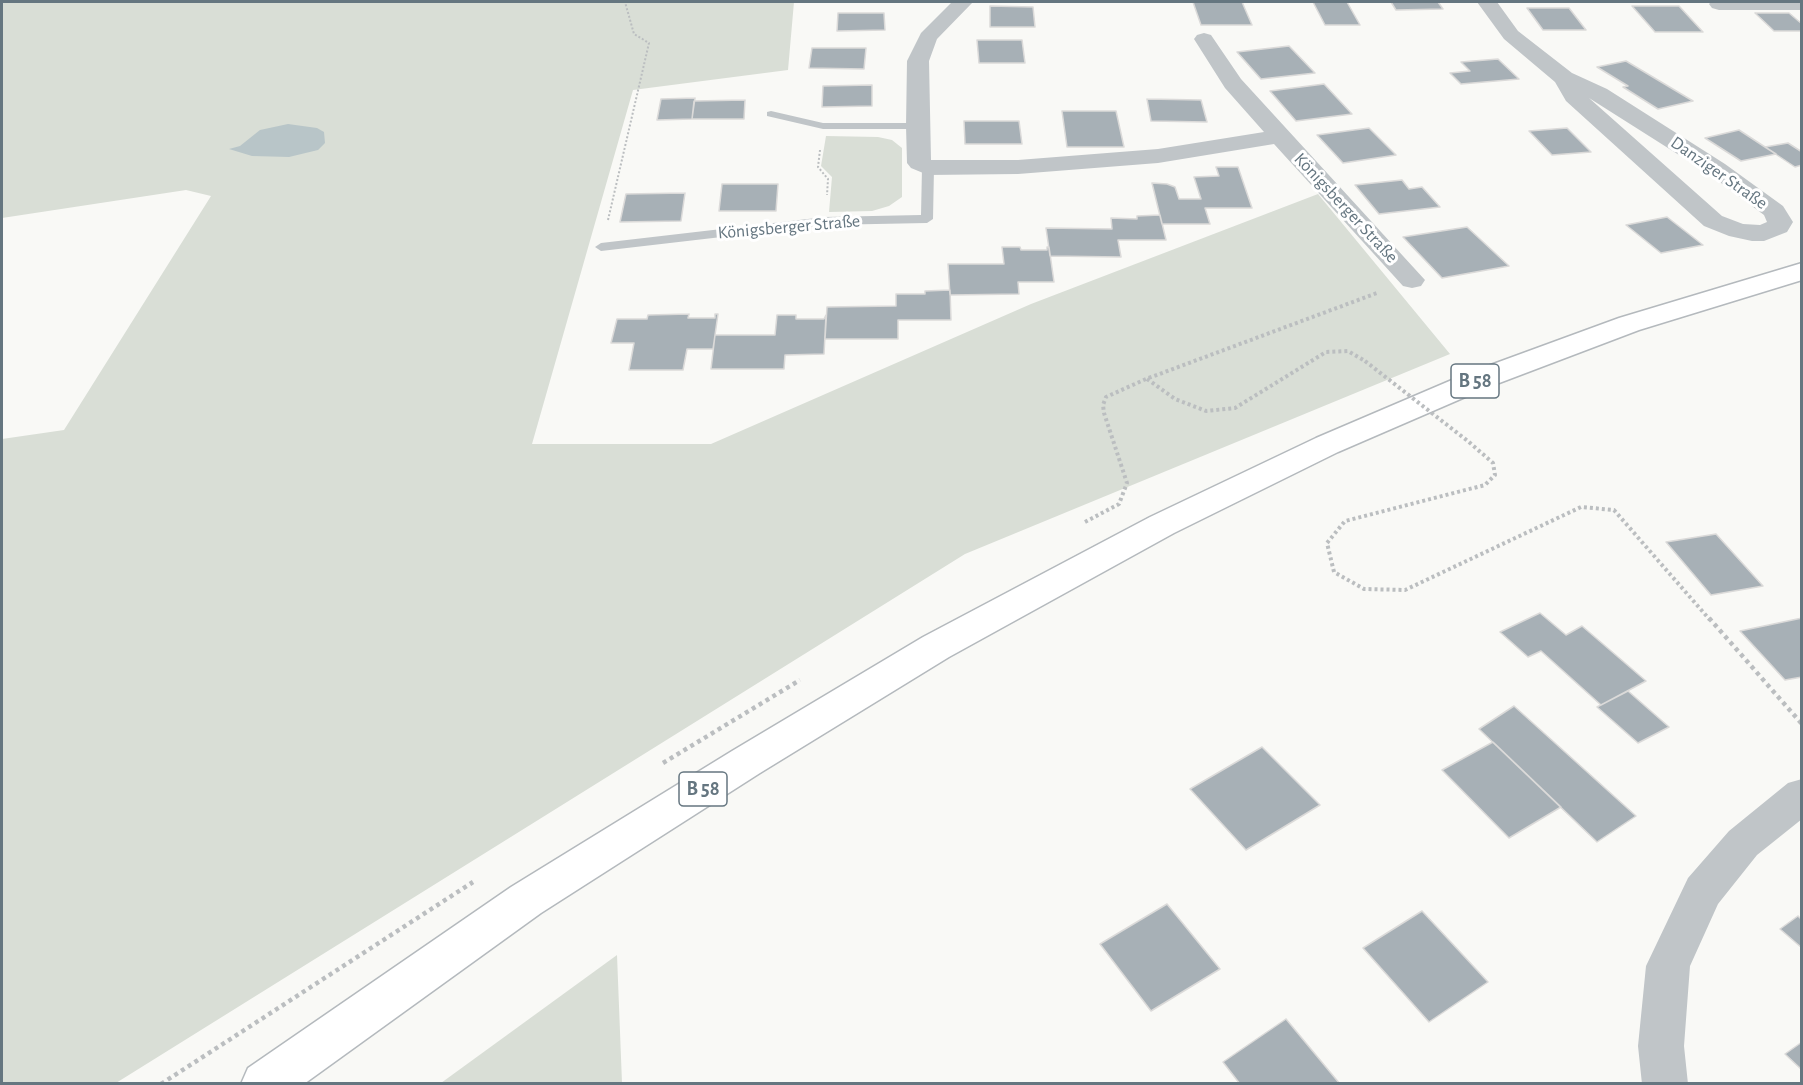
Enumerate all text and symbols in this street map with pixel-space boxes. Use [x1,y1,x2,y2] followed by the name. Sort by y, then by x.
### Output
[1666,132,1772,214] street label: Danziger Straße
[1289,148,1403,268] street label: Königsberger Straße
[717,210,861,244] street label: Königsberger Straße
[1451,364,1499,398] road number: B 58
[679,772,727,806] road number: B 58

